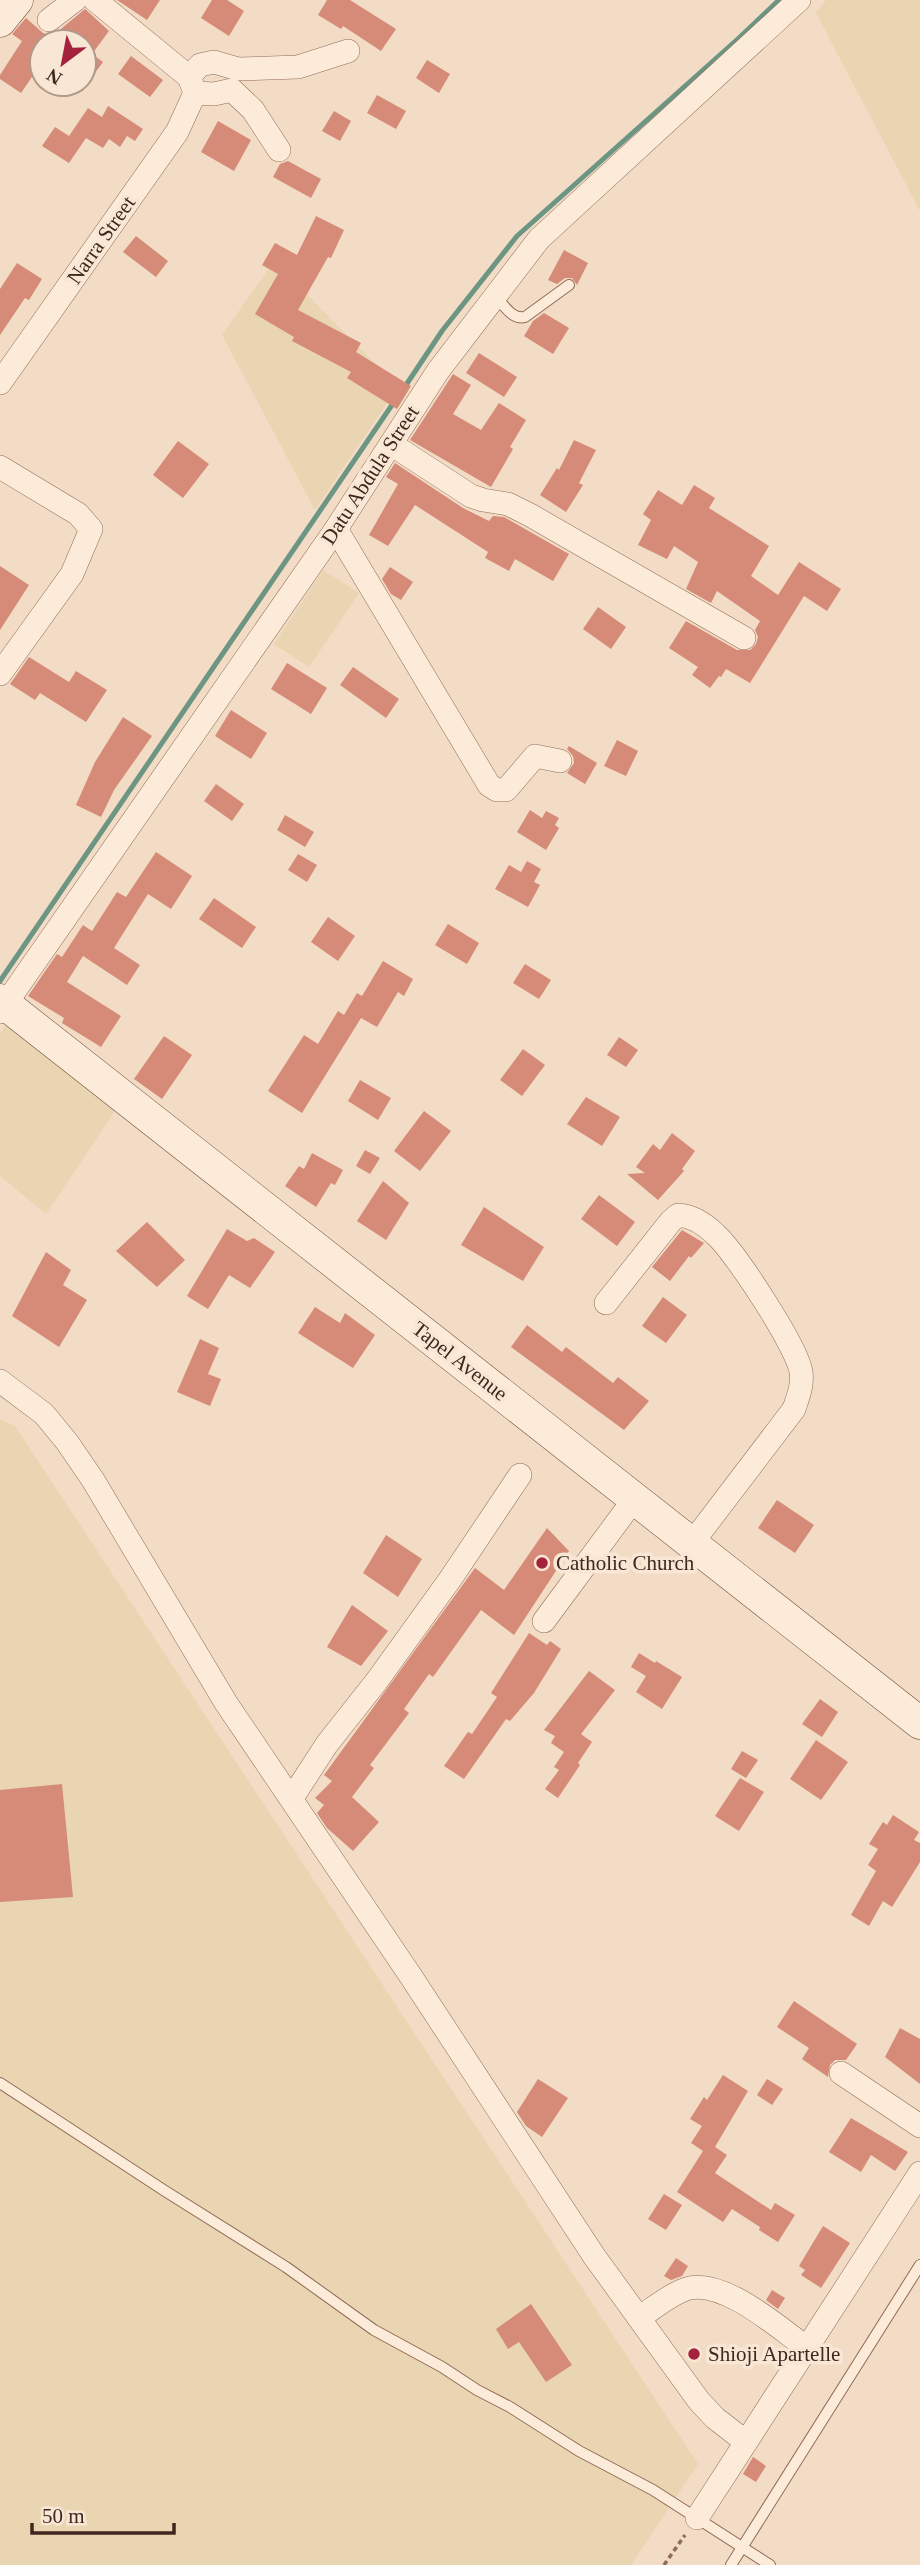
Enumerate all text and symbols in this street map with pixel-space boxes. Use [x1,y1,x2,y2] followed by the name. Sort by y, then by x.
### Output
[28,28,98,98] north arrow
[43,64,66,90] text: N
[62,191,140,289] street label: Narra Street
[316,401,424,549] street label: Datu Abdula Street
[408,1316,512,1406] street label: Tapel Avenue
[556,1551,695,1575] place label: Catholic Church
[534,1555,550,1571] marker: Catholic Church
[708,2342,840,2366] place label: Shioji Apartelle
[686,2346,702,2362] marker: Shioji Apartelle
[32,2492,173,2536] scale bar
[42,2504,85,2528] text: 50 m

